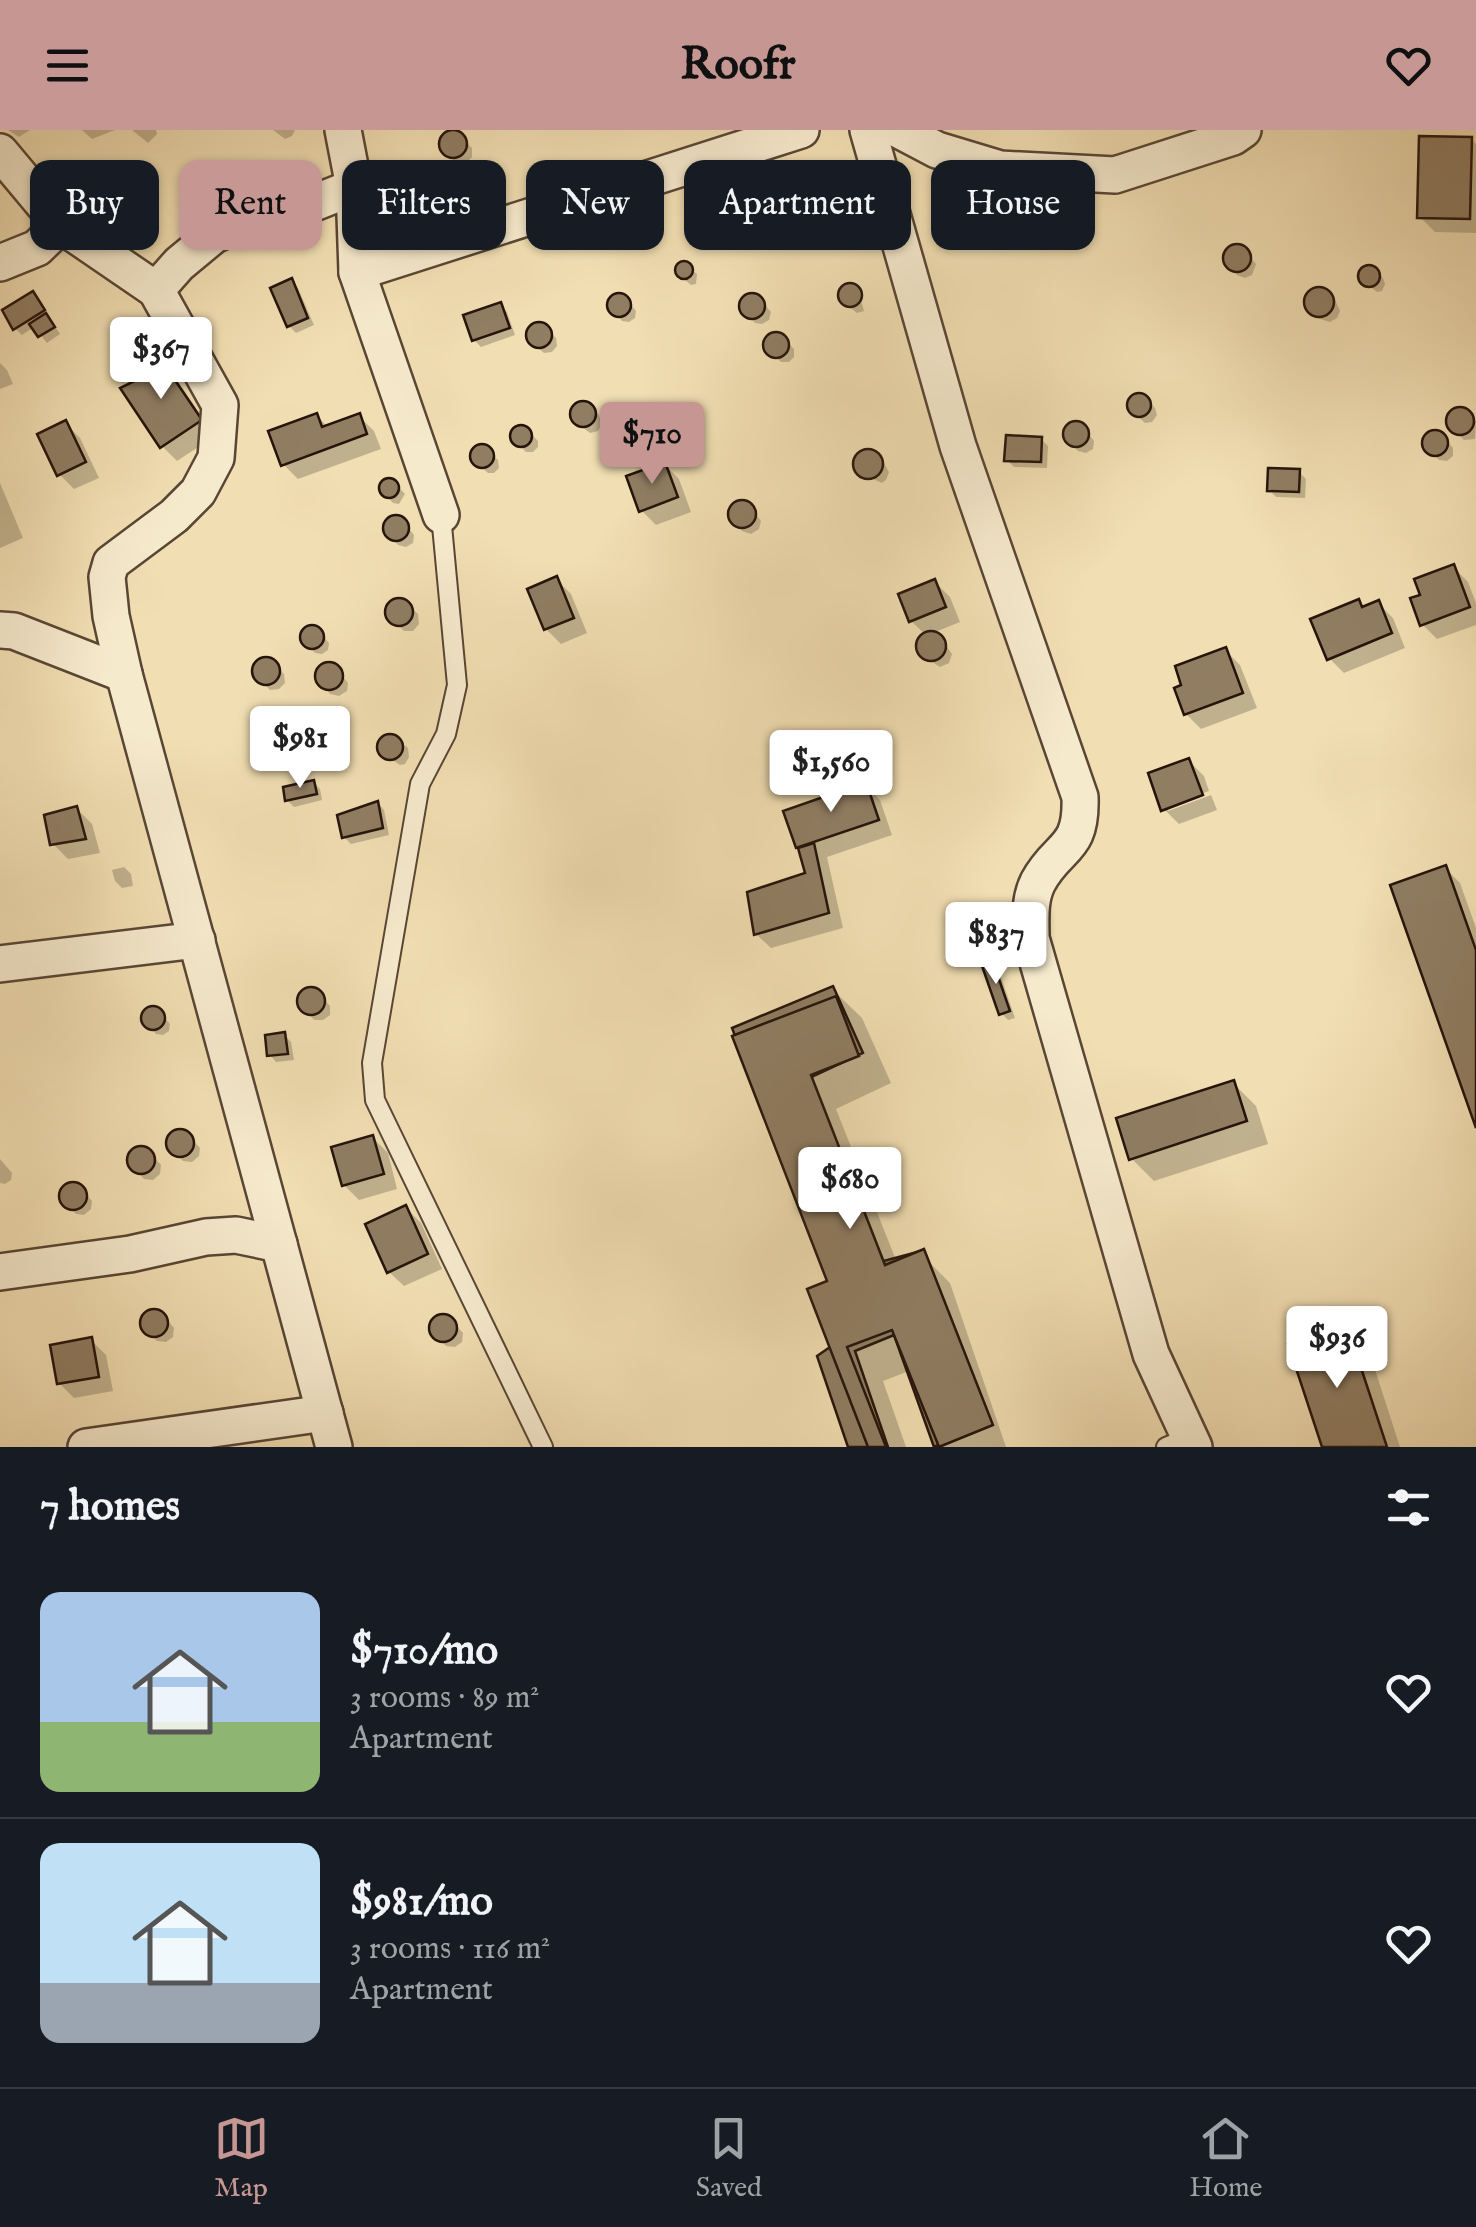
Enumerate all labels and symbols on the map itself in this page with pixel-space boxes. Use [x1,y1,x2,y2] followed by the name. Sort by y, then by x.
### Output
[102,317,220,402] pin: $367
[593,402,711,487] pin: $710
[241,706,359,791] pin: $981
[750,730,912,815] pin: $1,560
[937,902,1055,987] pin: $837
[791,1147,909,1232] pin: $680
[1278,1306,1396,1391] pin: $936

